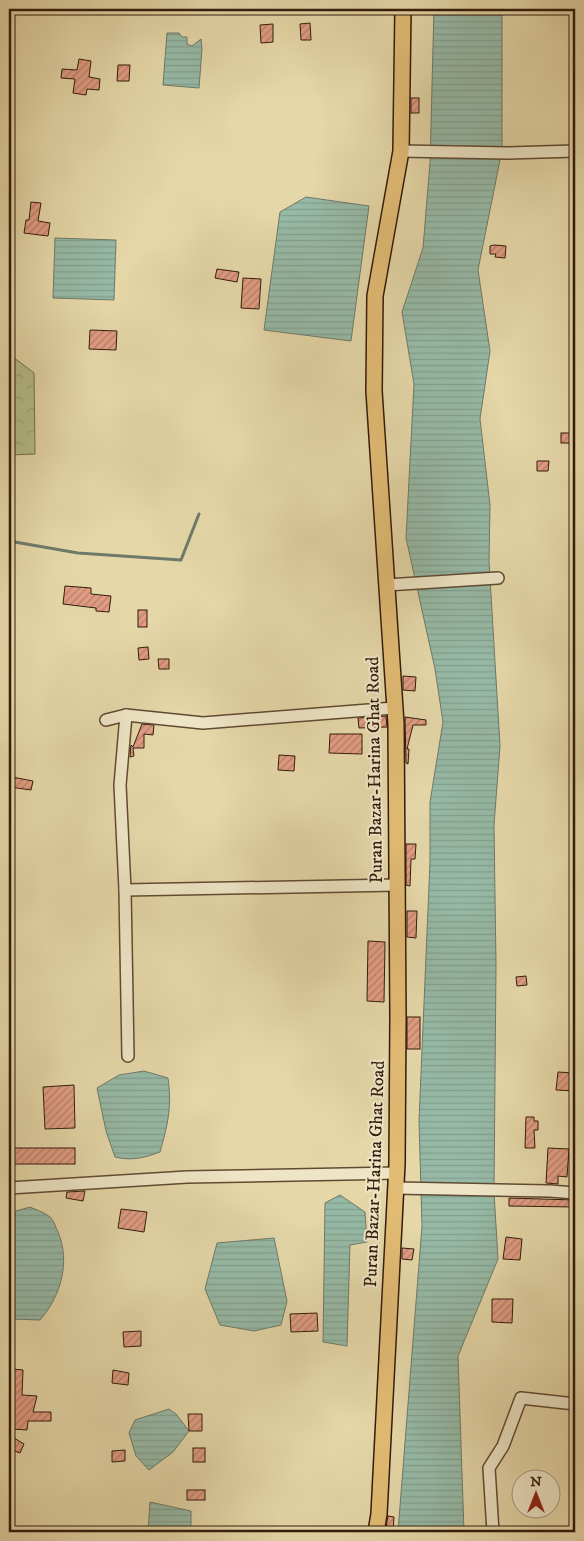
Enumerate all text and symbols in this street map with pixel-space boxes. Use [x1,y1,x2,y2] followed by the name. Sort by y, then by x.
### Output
[362,656,388,884] street label: Puran Bazar-Harina Ghat Road
[360,1060,390,1288] street label: Puran Bazar-Harina Ghat Road
[512,1468,562,1518] north arrow
[530,1473,542,1491] text: N

